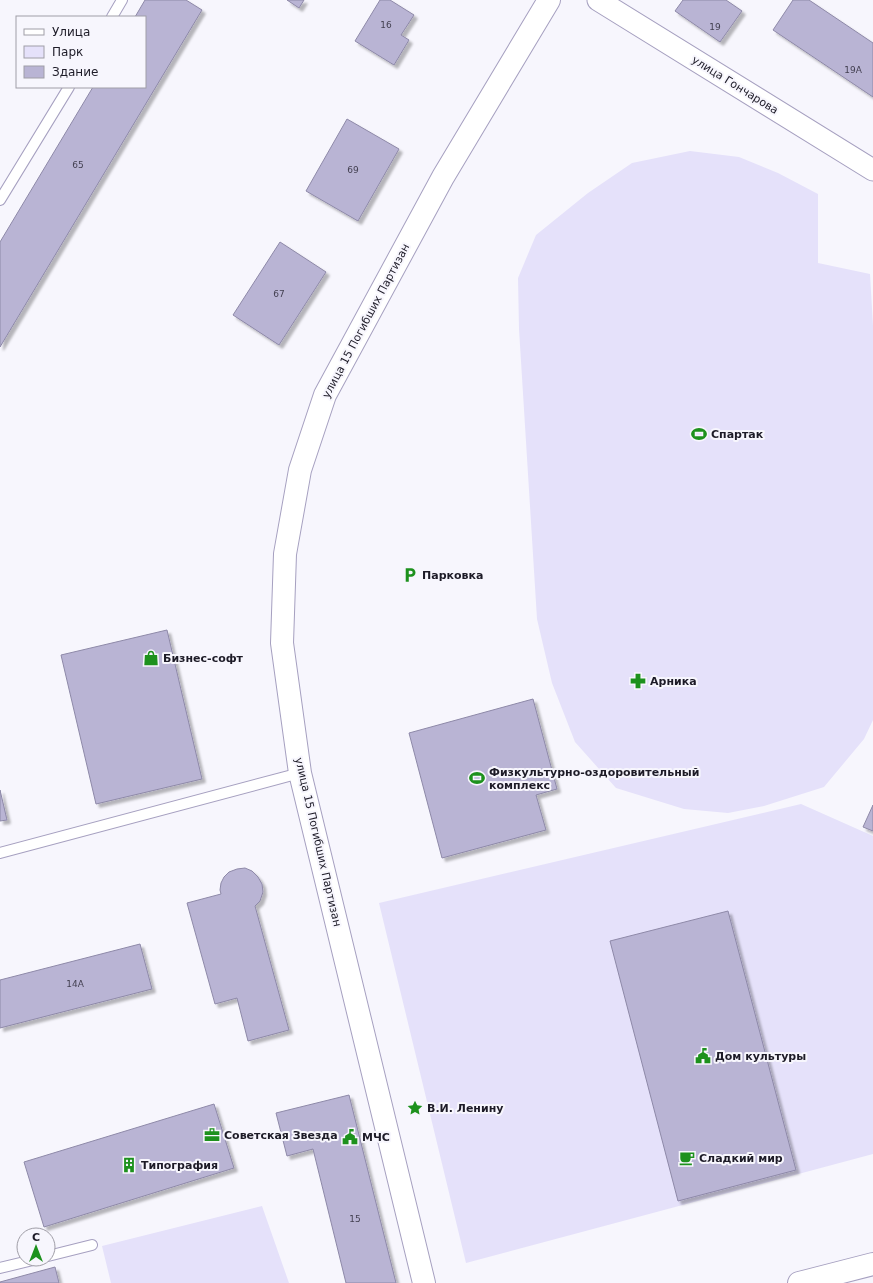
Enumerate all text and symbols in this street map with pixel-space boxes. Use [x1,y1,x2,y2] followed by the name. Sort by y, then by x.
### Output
[16,16,146,88] legend
[380,20,392,30] house number: 16
[709,22,721,32] house number: 19
[52,25,90,39] text: Улица
[52,45,83,59] text: Парк
[689,53,781,117] street label: улица Гончарова
[52,65,98,79] text: Здание
[844,65,863,75] house number: 19А
[72,160,84,170] house number: 65
[347,165,359,175] house number: 69
[320,241,412,401] street label: улица 15 Погибших Партизан
[273,289,285,299] house number: 67
[690,425,708,443] sports icon: Спартак
[711,428,764,441] place label: Спартак
[401,566,419,584] parking icon: Парковка
[422,569,483,582] place label: Парковка
[142,649,160,667] shop icon: Бизнес-софт
[163,652,244,665] place label: Бизнес-софт
[629,672,647,690] pharmacy icon: Арника
[650,675,697,688] place label: Арника
[292,756,344,928] street label: улица 15 Погибших Партизан
[489,766,699,792] place label: Физкультурно-оздоровительный комплекс
[468,769,486,787] sports icon: Физкультурно-оздоровительный комплекс
[66,979,85,989] house number: 14А
[694,1047,712,1065] public building icon: Дом культуры
[715,1050,806,1063] place label: Дом культуры
[406,1099,424,1117] place icon: В.И. Ленину
[427,1102,503,1115] place label: В.И. Ленину
[203,1126,221,1144] office icon: Советская Звезда
[341,1128,359,1146] public building icon: МЧС
[224,1129,338,1142] place label: Советская Звезда
[362,1131,390,1144] place label: МЧС
[678,1149,696,1167] cafe icon: Сладкий мир
[699,1152,783,1165] place label: Сладкий мир
[120,1156,138,1174] building icon: Типография
[141,1159,218,1172] place label: Типография
[349,1214,361,1224] house number: 15
[16,1227,56,1267] north arrow
[32,1231,40,1244] text: С

